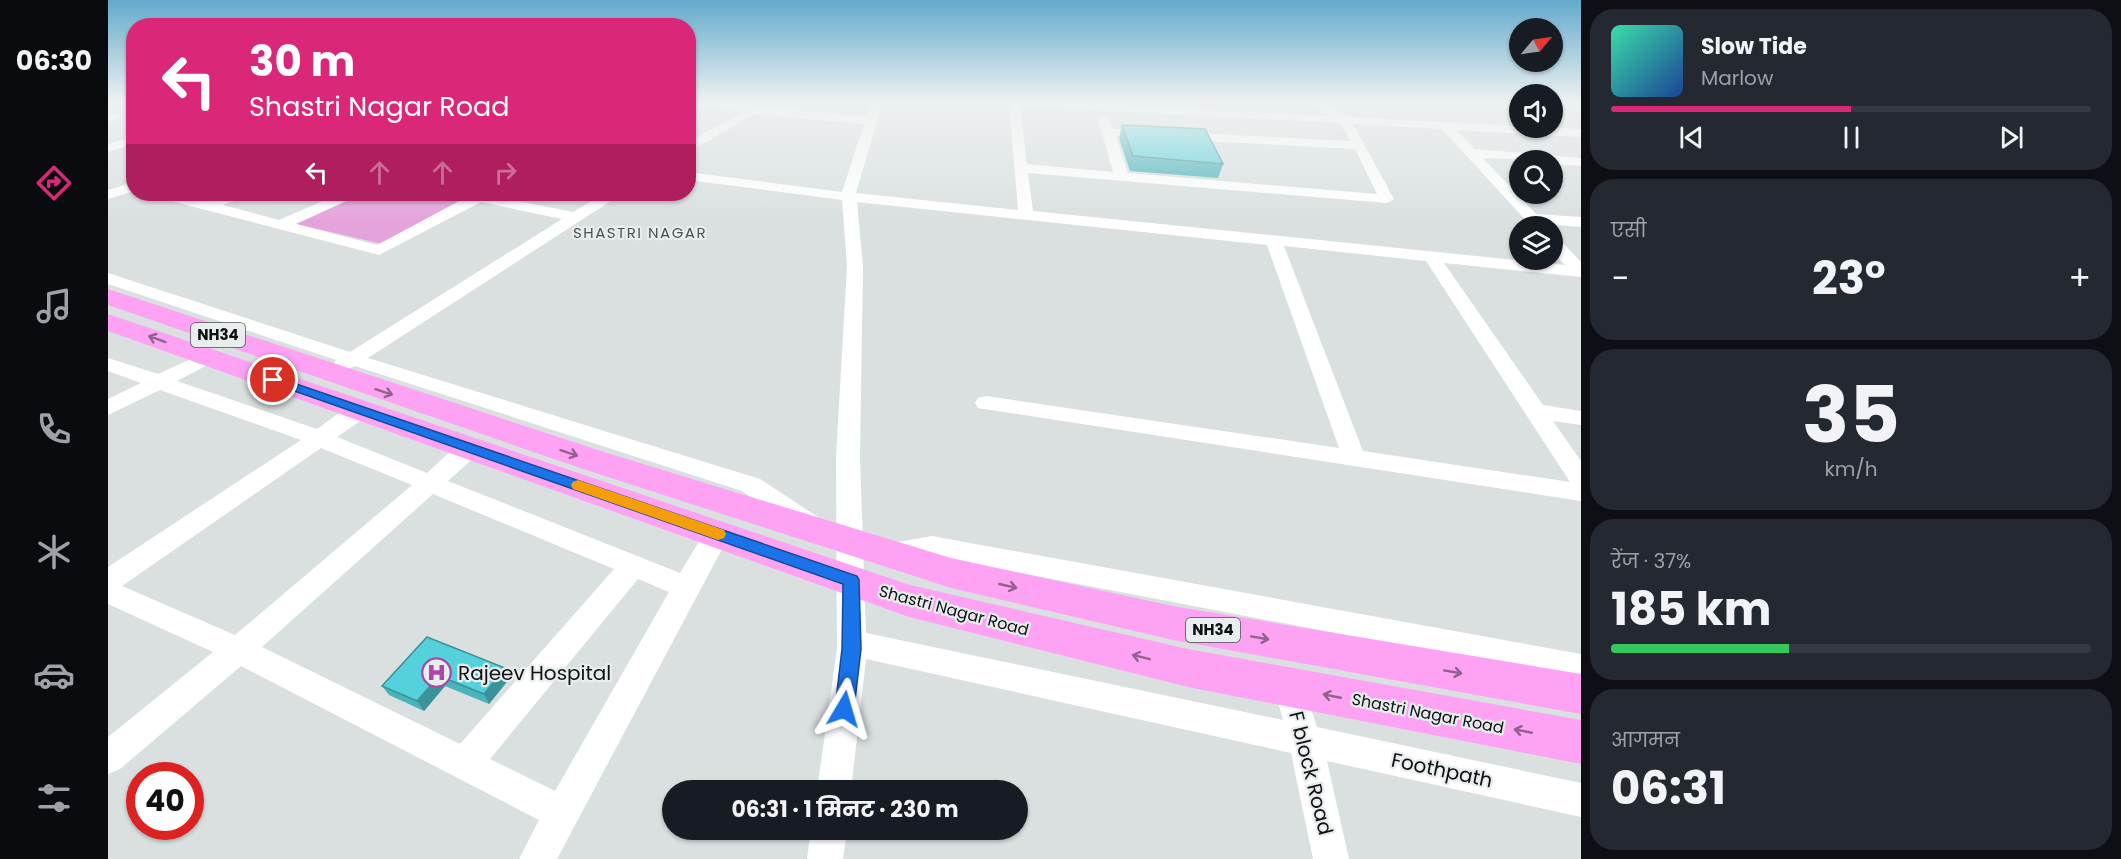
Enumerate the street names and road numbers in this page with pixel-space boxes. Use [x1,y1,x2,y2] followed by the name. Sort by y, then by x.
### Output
[191,323,245,347] road number: NH34
[876,579,1031,642] street label: Shastri Nagar Road
[1186,618,1240,642] road number: NH34
[1350,687,1506,740] street label: Shastri Nagar Road
[1282,708,1340,838] street label: F block Road
[1389,746,1495,794] street label: Foothpath

